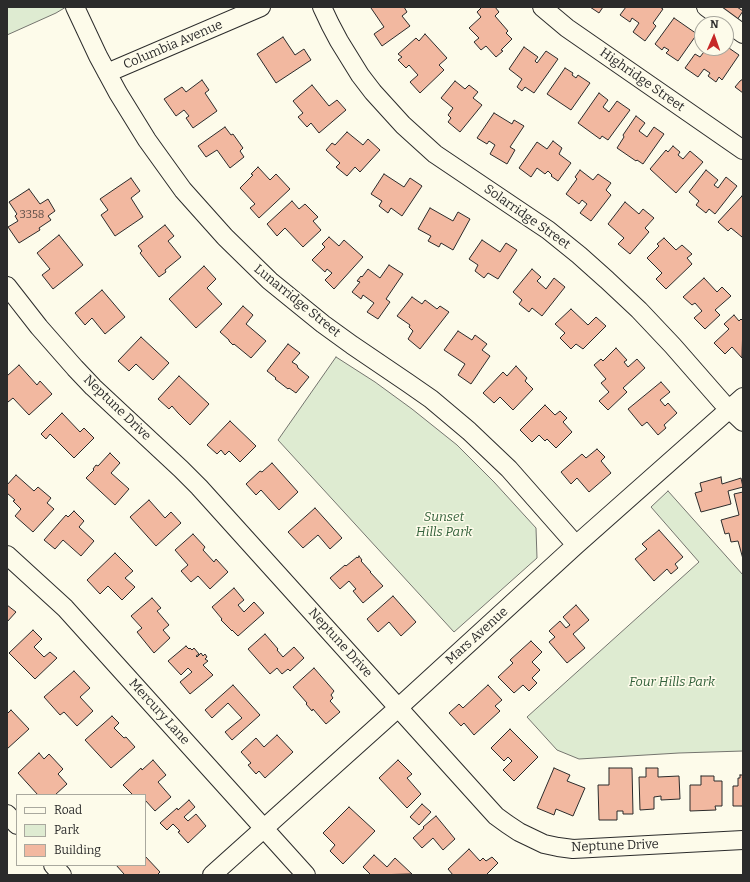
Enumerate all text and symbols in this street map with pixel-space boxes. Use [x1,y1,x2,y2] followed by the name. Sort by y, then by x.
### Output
[694,16,734,56] north arrow
[121,17,225,73] street label: Columbia Avenue
[710,18,719,31] text: N
[597,45,687,115] street label: Highridge Street
[481,181,573,253] street label: Solarridge Street
[20,208,44,222] house number: 3358
[251,261,343,341] street label: Lunarridge Street
[80,372,154,444] street label: Neptune Drive
[416,509,472,540] park label: Sunset Hills Park
[443,604,511,668] street label: Mars Avenue
[305,605,375,681] street label: Neptune Drive
[629,674,715,690] park label: Four Hills Park
[125,676,193,748] street label: Mercury Lane
[16,794,146,866] legend
[54,803,82,817] text: Road
[54,823,79,837] text: Park
[571,837,659,855] street label: Neptune Drive
[54,843,101,857] text: Building

